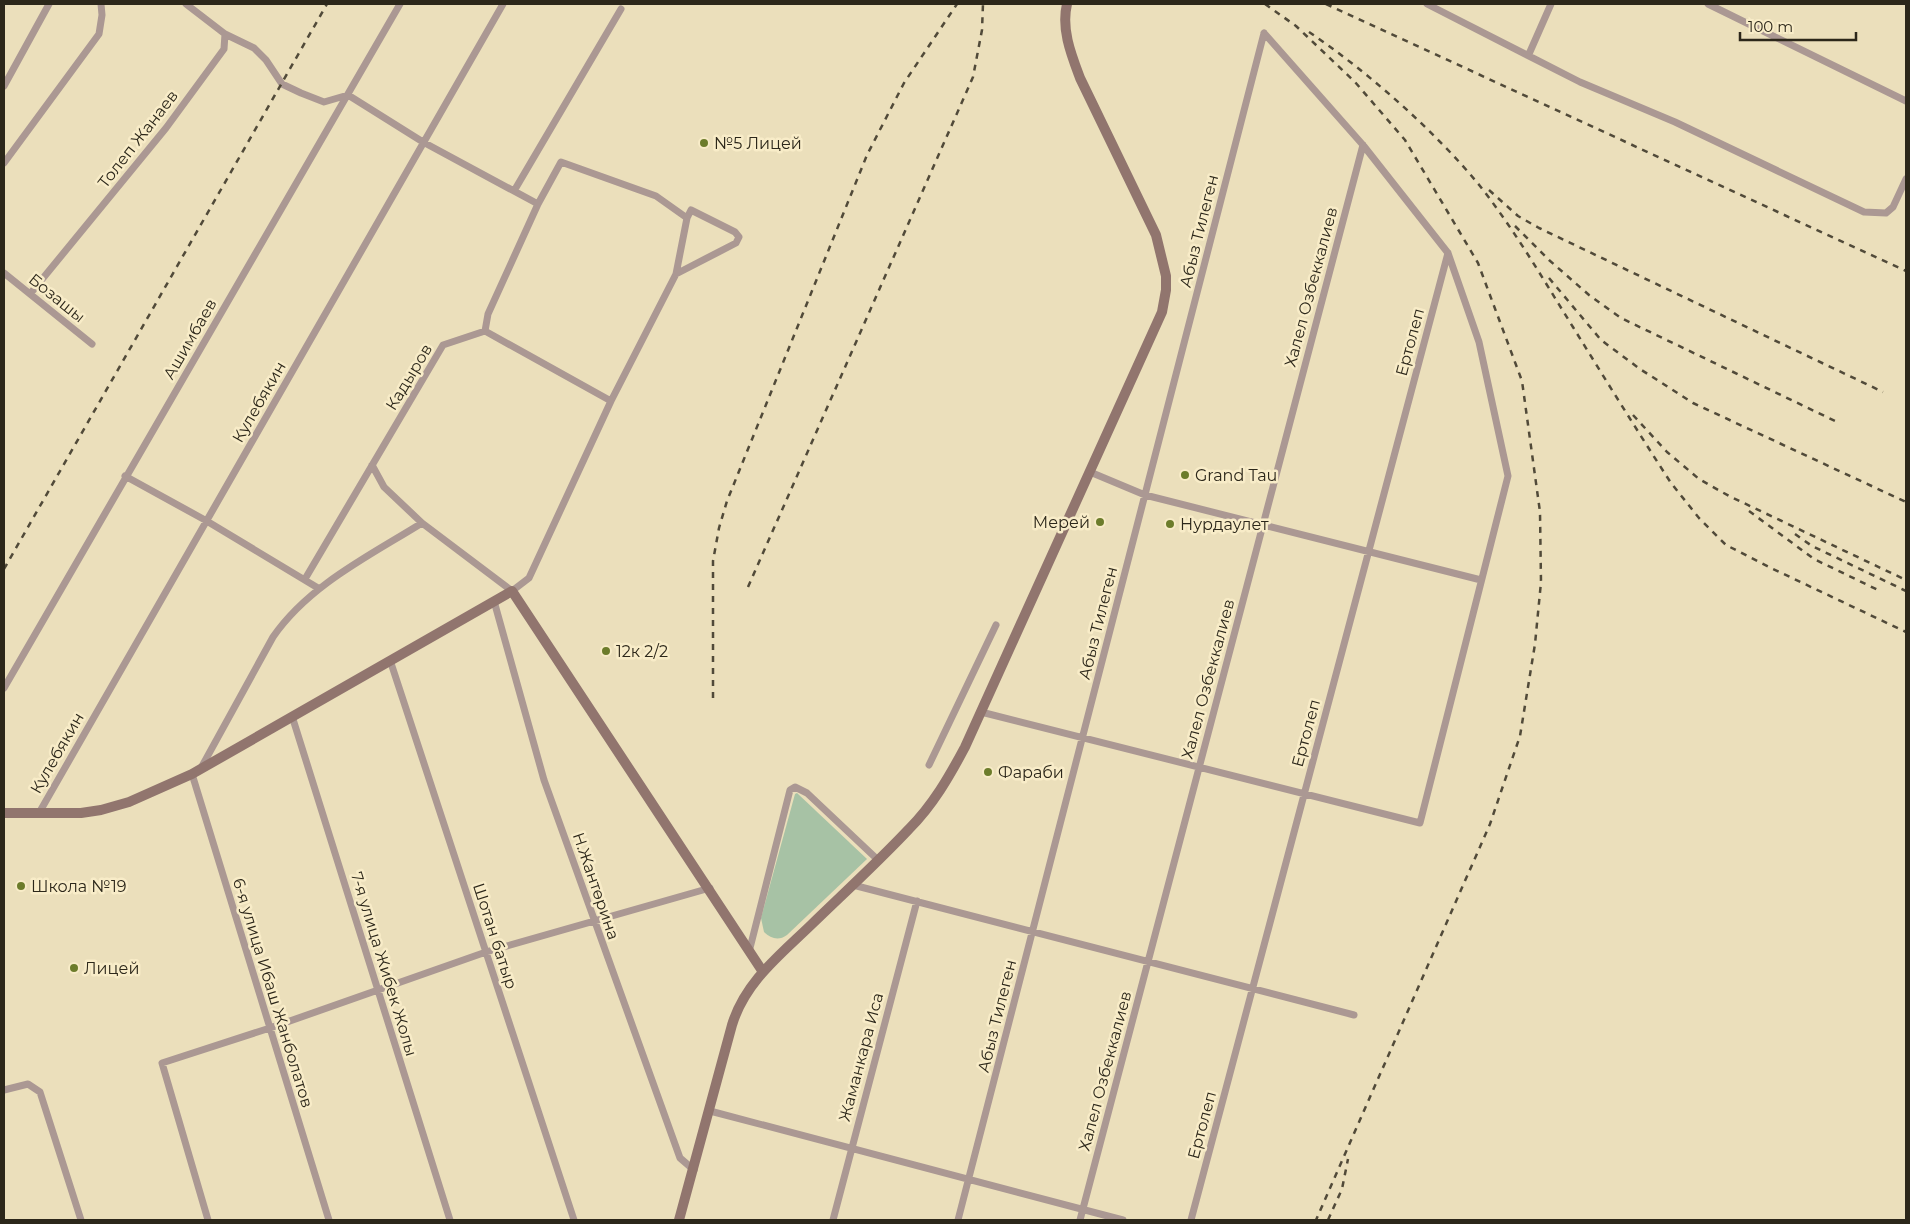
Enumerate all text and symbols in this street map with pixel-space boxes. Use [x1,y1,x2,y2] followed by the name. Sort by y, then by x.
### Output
[1740,10,1856,42] scale bar
[1748,17,1793,36] text: 100 m
[94,86,182,192] street label: Толеп Жанаев
[714,134,802,153] place label: №5 Лицей
[698,137,710,149] marker: №5 Лицей
[1176,173,1222,289] street label: Абыз Тилеген
[1281,205,1341,369] street label: Халел Озбеккалиев
[25,270,89,326] street label: Бозашы
[159,295,221,383] street label: Ашимбаев
[1392,306,1428,378] street label: Ертолеп
[382,340,436,414] street label: Кадыров
[228,358,290,446] street label: Кулебякин
[1195,466,1277,485] place label: Grand Tau
[1179,469,1191,481] marker: Grand Tau
[1033,513,1090,532] place label: Мерей
[1180,515,1269,534] place label: Нурдаулет
[1094,516,1106,528] marker: Мерей
[1164,518,1176,530] marker: Нурдаулет
[1075,565,1121,681] street label: Абыз Тилеген
[1178,597,1238,761] street label: Халел Озбеккалиев
[616,642,668,661] place label: 12к 2/2
[600,645,612,657] marker: 12к 2/2
[1288,697,1324,769] street label: Ертолеп
[26,709,88,797] street label: Кулебякин
[998,763,1064,782] place label: Фараби
[982,766,994,778] marker: Фараби
[569,830,623,942] street label: Н.Жантөрина
[347,869,421,1059] street label: 7-я улица Жибек Жолы
[229,876,317,1110] street label: 6-я улица Ибаш Жанболатов
[31,877,126,896] place label: Школа №19
[15,880,27,892] marker: Школа №19
[469,881,521,991] street label: Шотан батыр
[974,958,1020,1074] street label: Абыз Тилеген
[84,959,139,978] place label: Лицей
[68,962,80,974] marker: Лицей
[1075,989,1135,1153] street label: Халел Озбеккалиев
[835,991,887,1123] street label: Жаманкара Иса
[1184,1089,1220,1161] street label: Ертолеп

